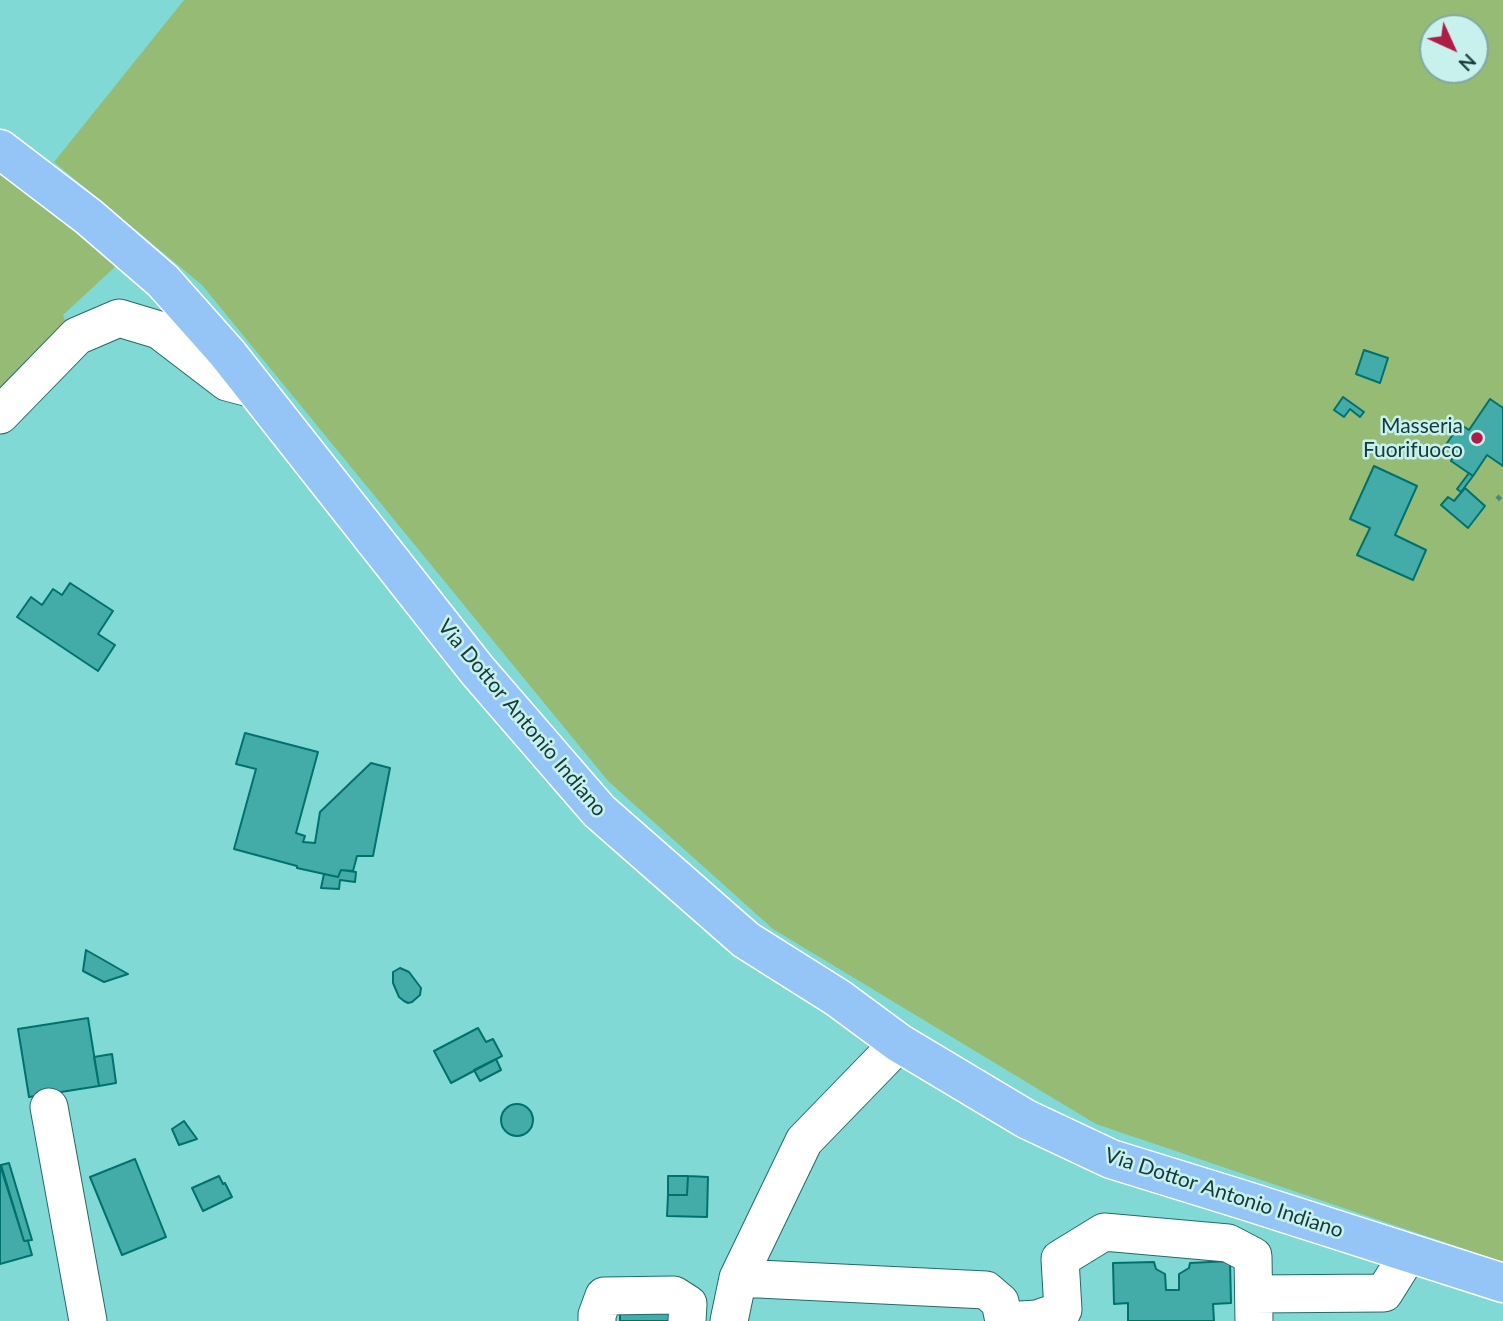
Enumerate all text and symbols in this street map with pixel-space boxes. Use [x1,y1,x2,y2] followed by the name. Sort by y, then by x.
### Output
[1419,14,1489,84] north arrow
[1454,49,1481,76] text: N
[1363,413,1463,463] place label: Masseria Fuorifuoco
[1469,430,1485,446] marker: Masseria Fuorifuoco
[432,614,612,822] street label: Via Dottor Antonio Indiano
[1102,1142,1346,1244] street label: Via Dottor Antonio Indiano

